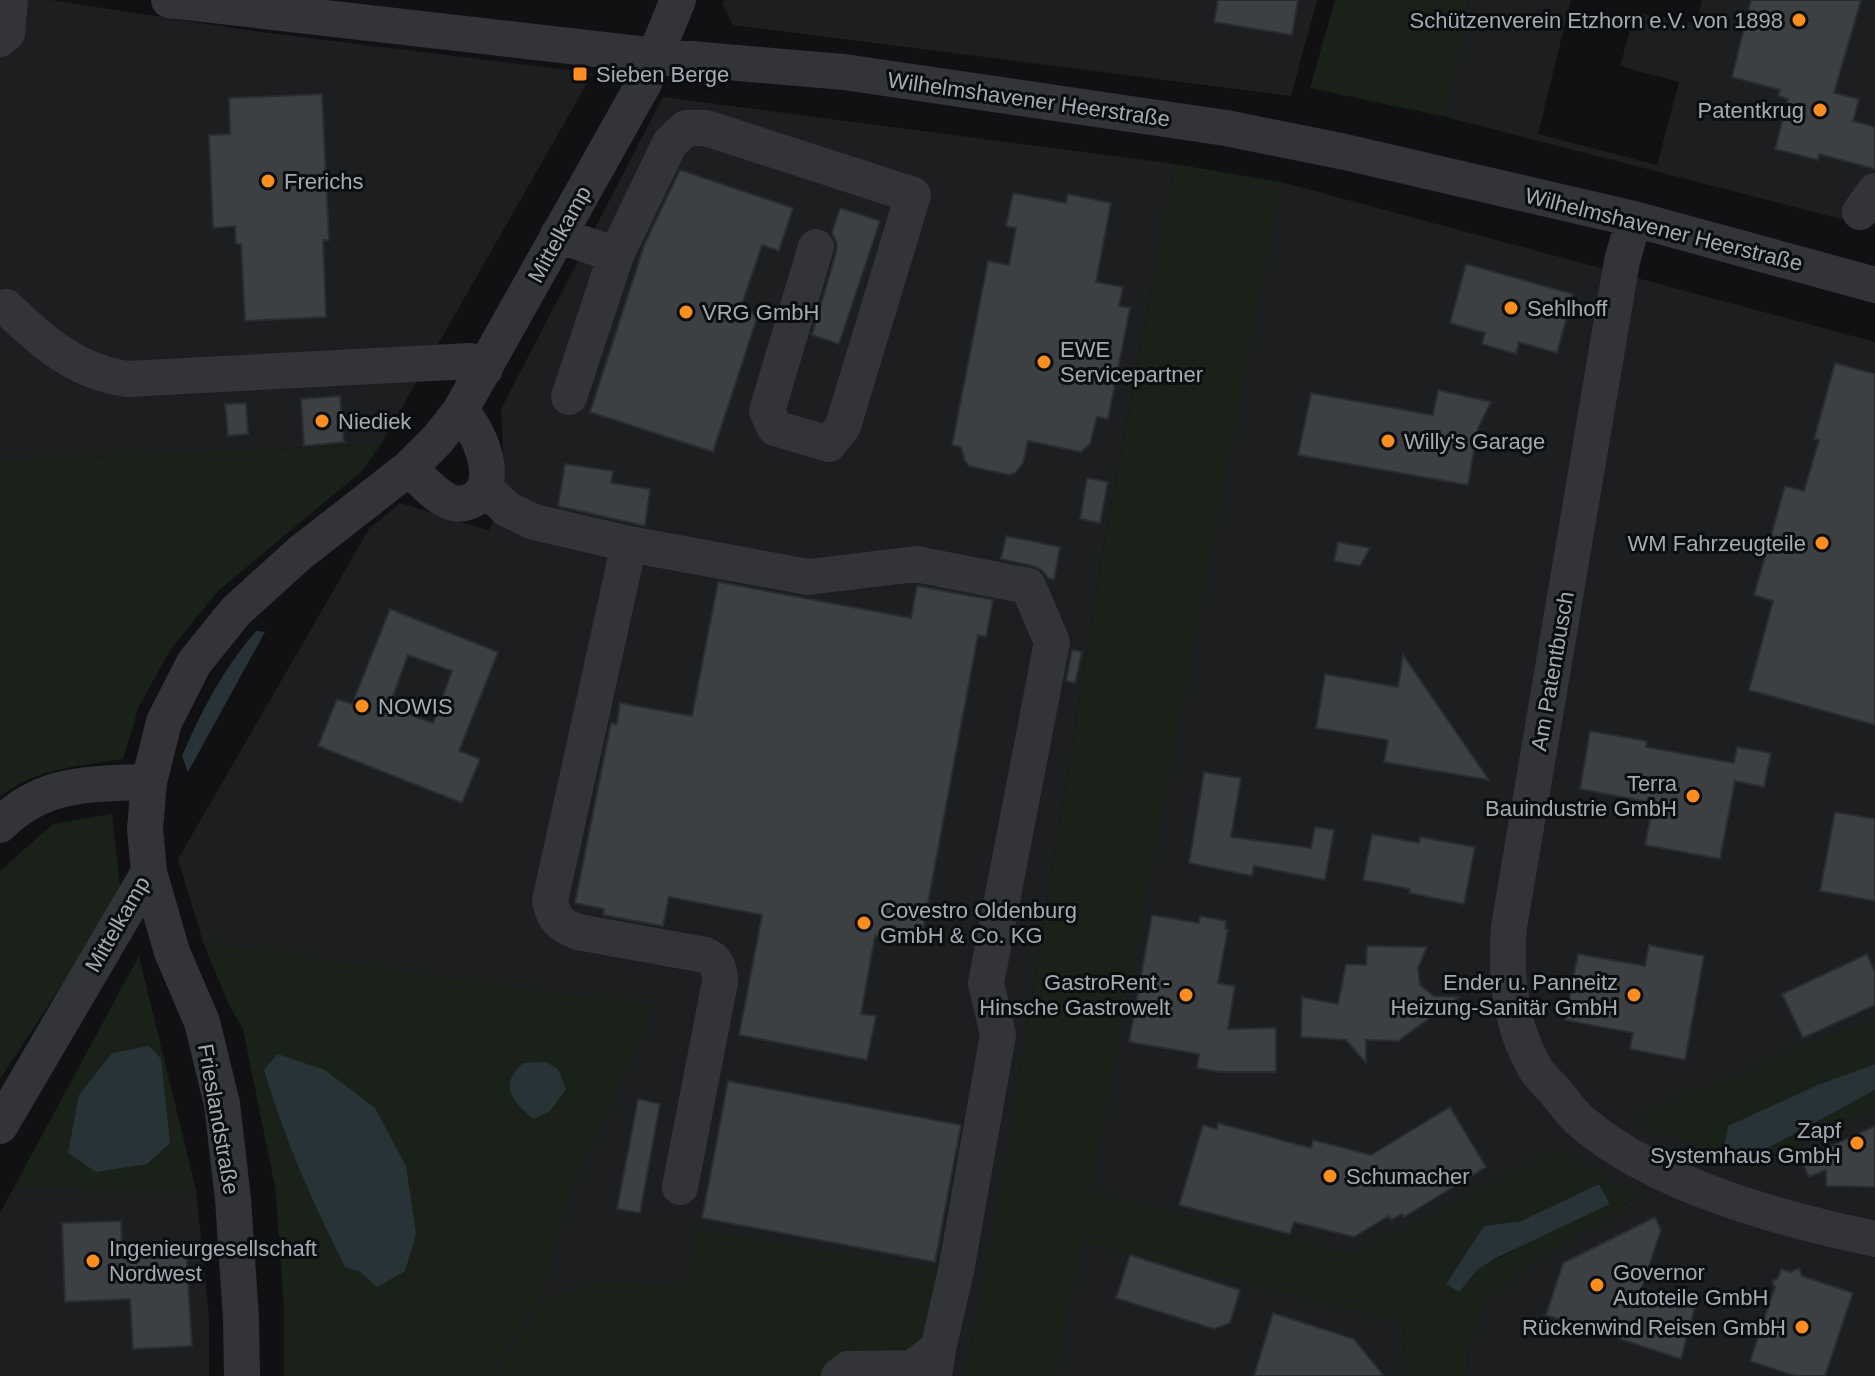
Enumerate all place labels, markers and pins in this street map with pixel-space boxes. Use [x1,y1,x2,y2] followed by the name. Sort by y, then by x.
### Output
[1410,8,1783,33] place label: Schützenverein Etzhorn e.V. von 1898
[1790,11,1808,29] marker: Schützenverein Etzhorn e.V. von 1898
[596,62,729,87] place label: Sieben Berge
[571,65,589,83] marker: Sieben Berge
[1698,98,1804,123] place label: Patentkrug
[1811,101,1829,119] marker: Patentkrug
[284,169,363,194] place label: Frerichs
[259,172,277,190] marker: Frerichs
[1527,296,1608,321] place label: Sehlhoff
[1502,299,1520,317] marker: Sehlhoff
[702,300,819,325] place label: VRG GmbH
[677,303,695,321] marker: VRG GmbH
[1060,337,1203,387] place label: EWE Servicepartner
[1035,353,1053,371] marker: EWE Servicepartner
[338,409,412,434] place label: Niediek
[313,412,331,430] marker: Niediek
[1404,429,1545,454] place label: Willy's Garage
[1379,432,1397,450] marker: Willy's Garage
[1627,531,1806,556] place label: WM Fahrzeugteile
[1813,534,1831,552] marker: WM Fahrzeugteile
[378,694,453,719] place label: NOWIS
[353,697,371,715] marker: NOWIS
[1485,771,1678,821] place label: Terra Bauindustrie GmbH
[1684,787,1702,805] marker: Terra Bauindustrie GmbH
[880,898,1077,948] place label: Covestro Oldenburg GmbH & Co. KG
[855,914,873,932] marker: Covestro Oldenburg GmbH & Co. KG
[979,970,1170,1020] place label: GastroRent - Hinsche Gastrowelt
[1391,970,1618,1020] place label: Ender u. Panneitz Heizung-Sanitär GmbH
[1177,986,1195,1004] marker: GastroRent - Hinsche Gastrowelt
[1625,986,1643,1004] marker: Ender u. Panneitz Heizung-Sanitär GmbH
[1650,1118,1842,1168] place label: Zapf Systemhaus GmbH
[1848,1134,1866,1152] marker: Zapf Systemhaus GmbH
[1346,1164,1470,1189] place label: Schumacher
[1321,1167,1339,1185] marker: Schumacher
[109,1236,317,1286] place label: Ingenieurgesellschaft Nordwest
[84,1252,102,1270] marker: Ingenieurgesellschaft Nordwest
[1613,1260,1768,1310] place label: Governor Autoteile GmbH
[1588,1276,1606,1294] marker: Governor Autoteile GmbH
[1522,1315,1786,1340] place label: Rückenwind Reisen GmbH
[1793,1318,1811,1336] marker: Rückenwind Reisen GmbH

